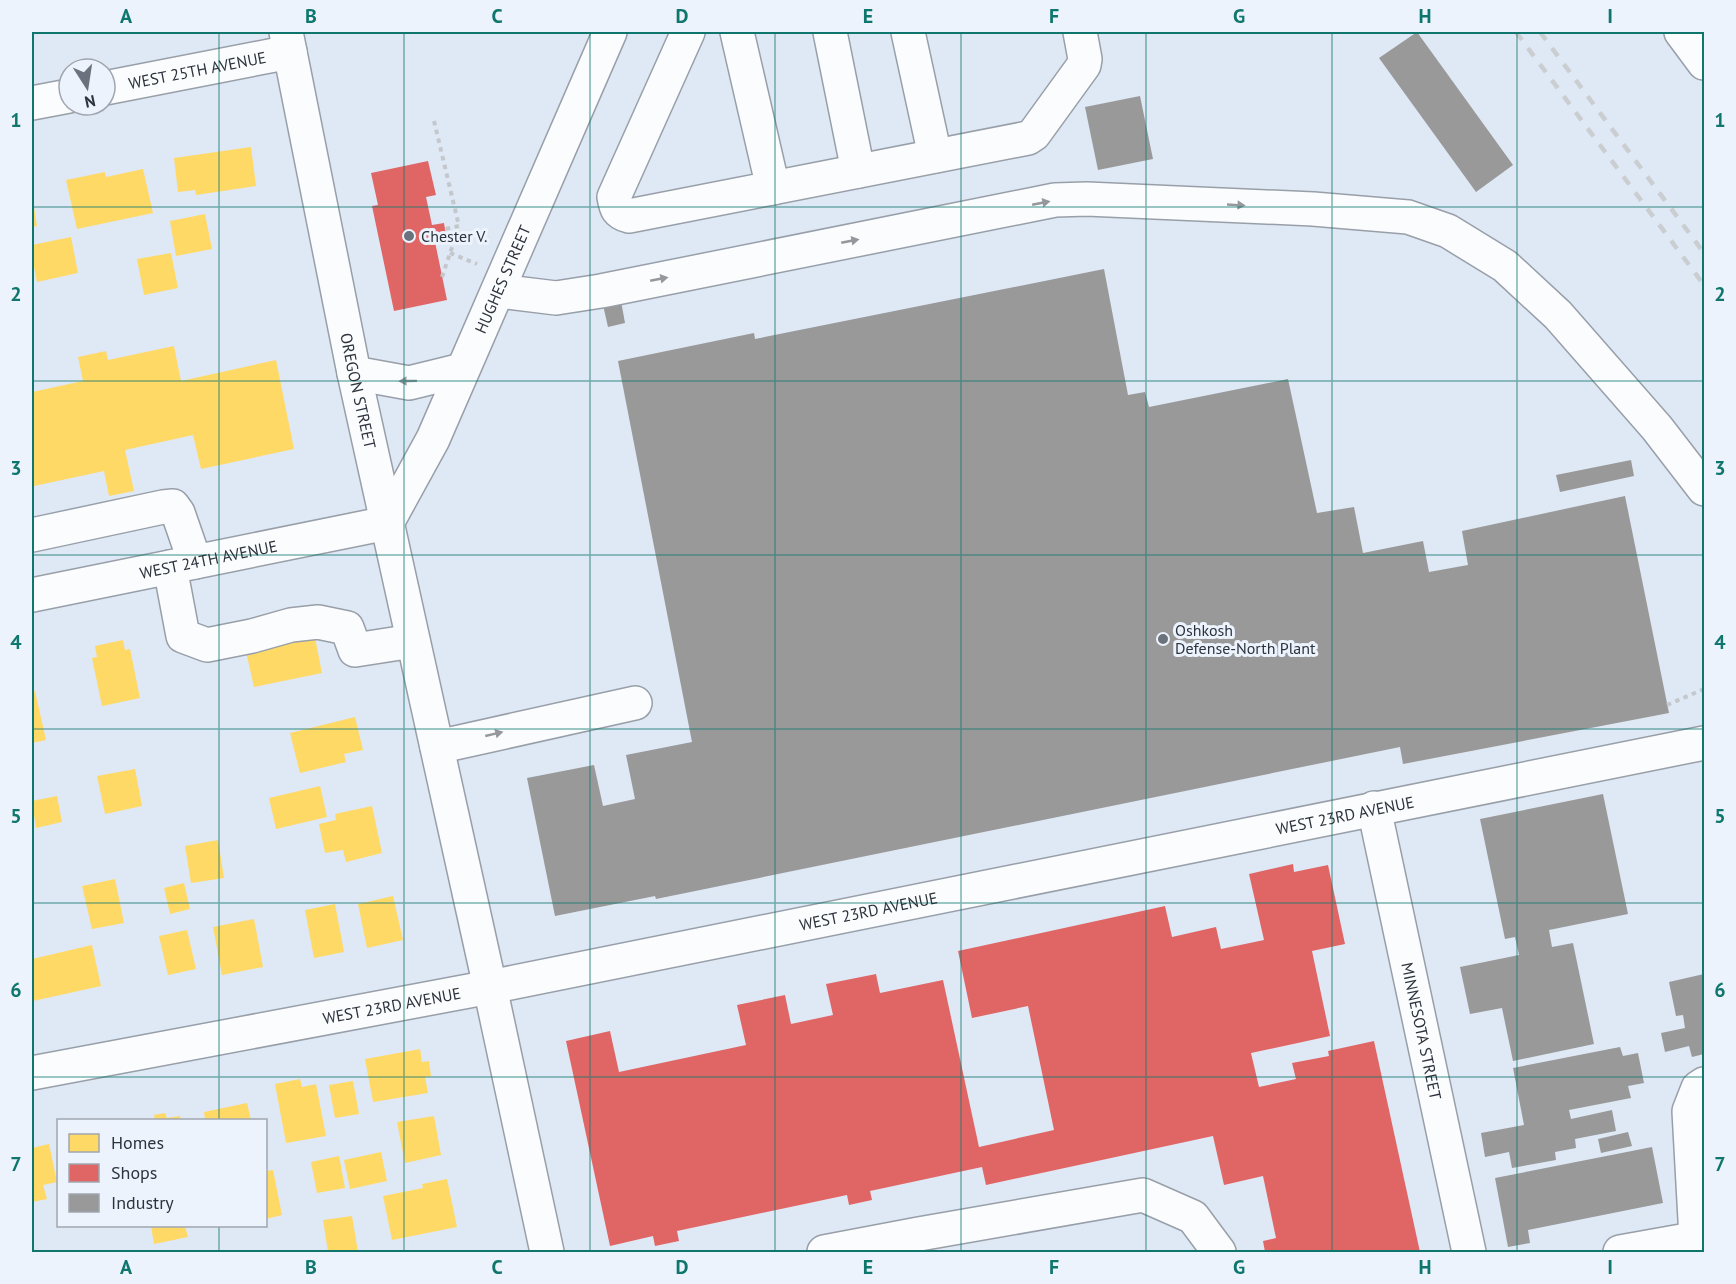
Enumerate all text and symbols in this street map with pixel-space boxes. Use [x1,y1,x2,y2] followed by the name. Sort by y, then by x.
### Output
[120,3,133,29] text: A
[305,3,317,29] text: B
[491,3,503,29] text: C
[676,3,689,29] text: D
[863,3,873,29] text: E
[1049,3,1059,29] text: F
[1233,3,1245,29] text: G
[1418,3,1432,29] text: H
[1607,3,1613,29] text: I
[127,47,268,93] street label: WEST 25TH AVENUE
[57,57,117,117] north arrow
[83,91,97,113] text: N
[10,107,22,133] text: 1
[1714,107,1726,133] text: 1
[1032,198,1051,207] one-way arrow
[1226,201,1245,210] one-way arrow
[470,222,535,336] street label: HUGHES STREET
[421,226,487,246] place label: Chester V.
[402,229,416,243] marker: Chester V.
[841,236,860,245] one-way arrow
[649,274,668,283] one-way arrow
[10,281,22,307] text: 2
[1714,281,1726,307] text: 2
[336,331,380,451] street label: OREGON STREET
[398,376,417,386] one-way arrow
[10,455,22,481] text: 3
[1714,455,1726,481] text: 3
[138,536,279,583] street label: WEST 24TH AVENUE
[1175,620,1316,658] place label: Oshkosh Defense-North Plant
[10,629,22,655] text: 4
[1714,629,1726,655] text: 4
[1156,632,1170,646] marker: Oshkosh Defense-North Plant
[485,729,503,739] one-way arrow
[1274,792,1416,839] street label: WEST 23RD AVENUE
[10,803,22,829] text: 5
[1714,803,1726,829] text: 5
[798,887,939,935] street label: WEST 23RD AVENUE
[1397,960,1446,1102] street label: MINNESOTA STREET
[10,977,22,1003] text: 6
[1714,977,1726,1003] text: 6
[321,983,462,1028] street label: WEST 23RD AVENUE
[57,1119,267,1227] legend
[111,1131,164,1154] text: Homes
[10,1151,22,1177] text: 7
[1714,1151,1726,1177] text: 7
[111,1161,157,1184] text: Shops
[111,1191,174,1214] text: Industry
[120,1254,133,1280] text: A
[305,1254,317,1280] text: B
[491,1254,503,1280] text: C
[676,1254,689,1280] text: D
[863,1254,873,1280] text: E
[1049,1254,1059,1280] text: F
[1233,1254,1245,1280] text: G
[1418,1254,1432,1280] text: H
[1607,1254,1613,1280] text: I

